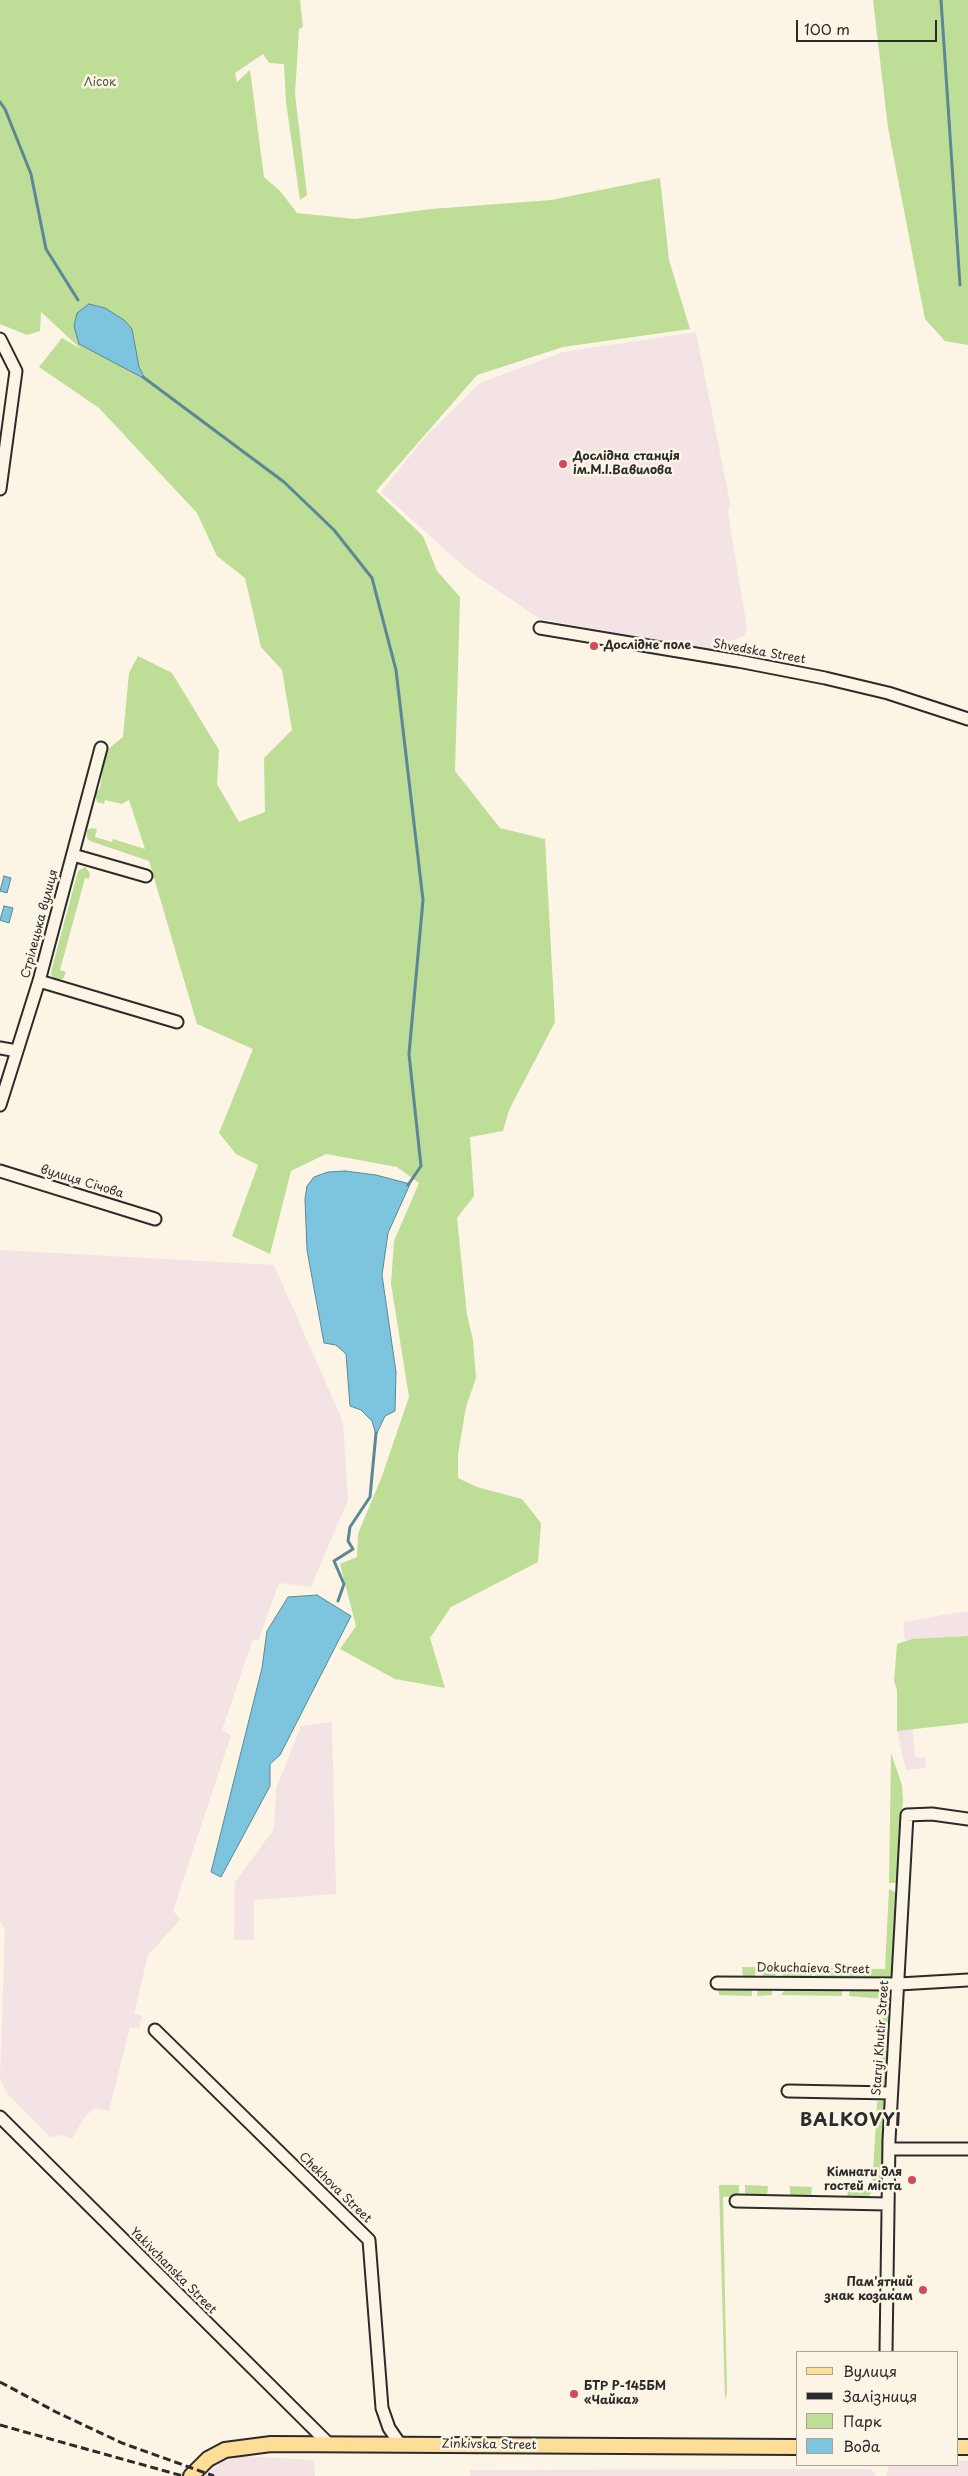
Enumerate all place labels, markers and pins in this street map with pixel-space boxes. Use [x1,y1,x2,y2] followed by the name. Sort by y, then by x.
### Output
[573,450,680,478] place label: Дослідна станція ім.М.І.Вавилова
[557,458,569,470] marker: Дослідна станція ім.М.І.Вавилова
[604,639,691,653] place label: Дослідне поле
[588,640,600,652] marker: Дослідне поле
[824,2166,902,2194] place label: Кімнати для гостей міста
[906,2174,918,2186] marker: Кімнати для гостей міста
[825,2276,913,2304] place label: Пам'ятний знак козакам
[917,2284,929,2296] marker: Пам'ятний знак козакам
[584,2380,666,2408] place label: БТР Р-145БМ «Чайка»
[568,2388,580,2400] marker: БТР Р-145БМ «Чайка»

